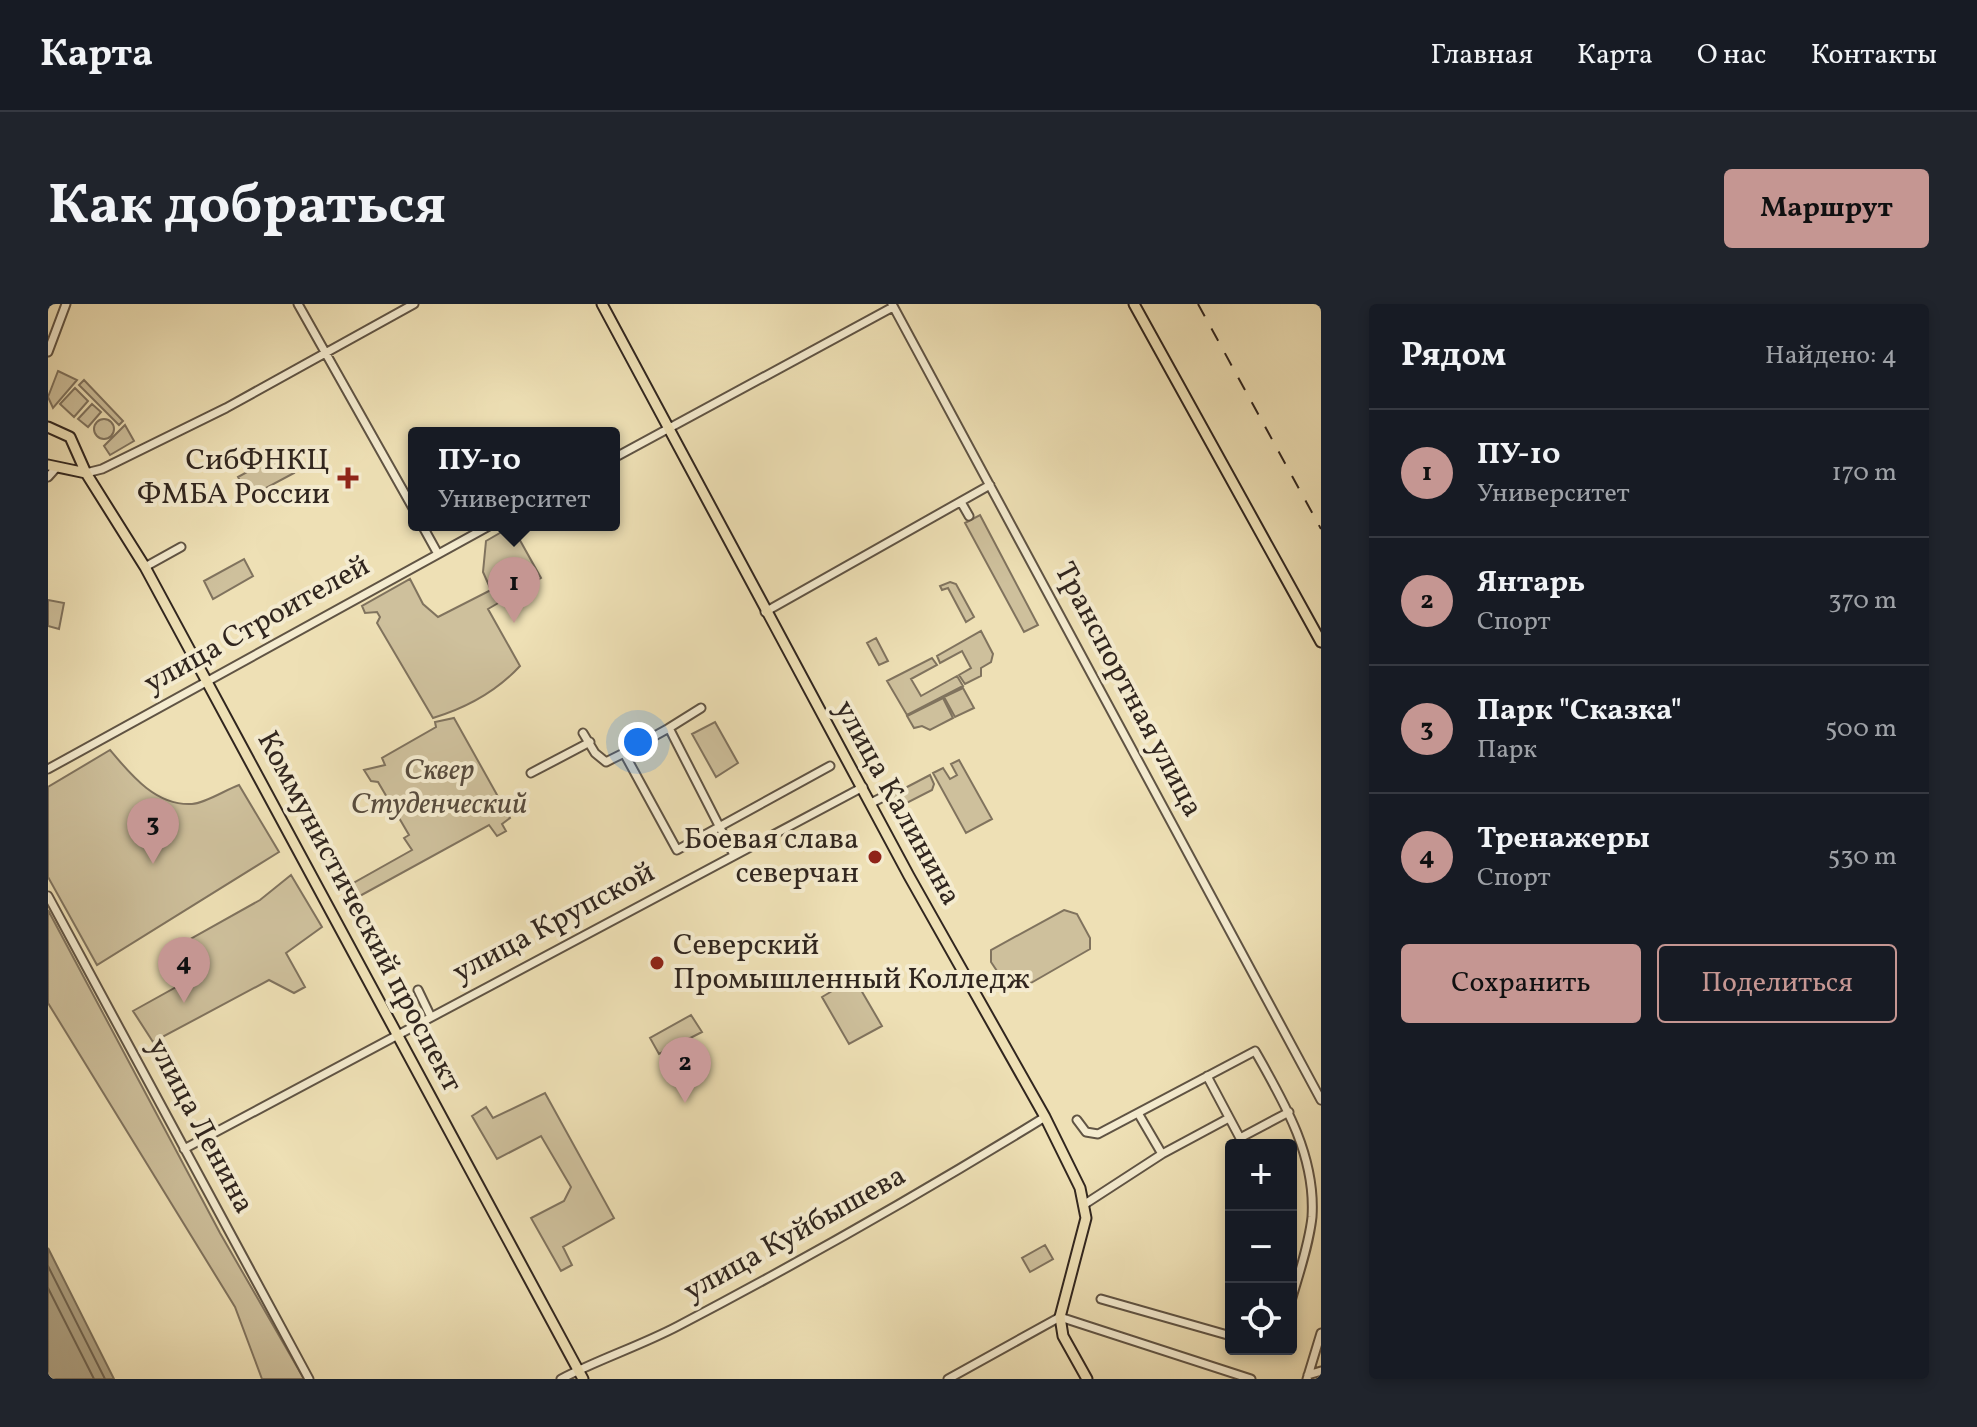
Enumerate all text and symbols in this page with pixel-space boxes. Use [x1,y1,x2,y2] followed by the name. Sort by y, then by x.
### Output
[40,29,153,82] text: Карта
[1431,36,1533,75] text: Главная
[1577,36,1653,75] text: Карта
[1697,36,1767,75] text: О нас
[1811,36,1937,75] text: Контакты
[48,169,446,247] text: Как добраться
[1724,169,1929,248] button: Маршрут
[1401,333,1506,380] text: Рядом
[1765,338,1897,374] text: Найдено: 4
[408,427,620,531] popup
[1477,434,1560,476] text: ПУ-10
[137,440,330,516] place label: СибФНКЦ ФМБА России
[438,440,521,482] text: ПУ-10
[1422,455,1432,491] text: 1
[1832,455,1897,491] text: 170 m
[337,467,359,489] marker: СибФНКЦ ФМБА России
[1477,476,1630,512] text: Университет
[438,482,590,518] text: Университет
[136,545,378,705] street label: улица Строителей
[1043,555,1213,825] street label: Транспортная улица
[488,557,540,623] pin: 1
[1477,562,1585,604] text: Янтарь
[1420,583,1434,619] text: 2
[1828,583,1897,619] text: 370 m
[1477,604,1551,640] text: Спорт
[1477,690,1682,732] text: Парк "Сказка"
[823,693,971,913] street label: улица Калинина
[1420,711,1434,747] text: 3
[1825,711,1897,747] text: 500 m
[618,722,658,762] your location
[246,724,472,1100] street label: Коммунистический проспект
[1477,732,1537,768] text: Парк
[351,750,527,826] park label: Сквер Студенческий
[127,798,179,864] pin: 3
[1477,818,1650,860] text: Тренажеры
[684,819,859,895] place label: Боевая слава северчан
[1419,839,1435,875] text: 4
[1828,839,1897,875] text: 530 m
[866,848,884,866] marker: Боевая слава северчан
[445,852,663,994] street label: улица Крупской
[1477,860,1551,896] text: Спорт
[673,925,1030,1001] place label: Северский Промышленный Колледж
[158,937,210,1003] pin: 4
[1401,944,1641,1023] button: Сохранить
[1657,944,1897,1023] button: Поделиться
[648,954,666,972] marker: Северский Промышленный Колледж
[136,1031,264,1221] street label: улица Ленина
[659,1037,711,1103] pin: 2
[1225,1139,1297,1355] map controls
[1225,1139,1297,1211] button: +
[676,1155,914,1313] street label: улица Куйбышева
[1225,1211,1297,1283] button: −
[1225,1283,1297,1355] button: locate

